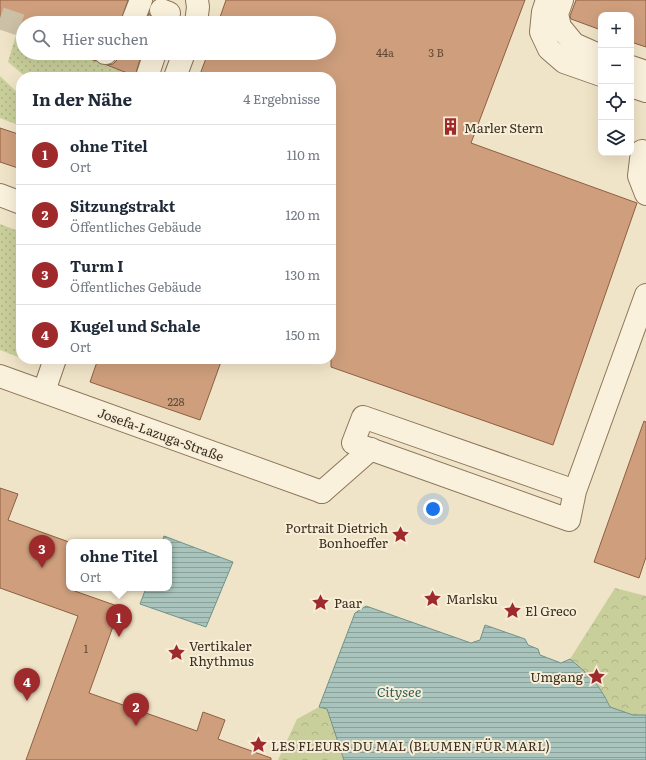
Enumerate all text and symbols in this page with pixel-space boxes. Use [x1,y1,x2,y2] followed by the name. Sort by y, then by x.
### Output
[598,12,634,156] map controls
[598,12,634,48] button: +
[16,16,336,60] search box
[30,27,52,49] icon: search
[62,27,148,50] text: Hier suchen
[376,44,394,60] house number: 44a
[428,44,444,60] house number: 3 B
[598,48,634,84] button: −
[598,84,634,120] button: locate
[32,86,132,111] text: In der Nähe
[243,89,320,108] text: 4 Ergebnisse
[441,117,461,137] building icon: Marler Stern
[464,118,544,137] place label: Marler Stern
[598,120,634,156] button: layers
[70,134,148,157] text: ohne Titel
[42,145,48,164] text: 1
[287,145,320,164] text: 110 m
[70,157,91,176] text: Ort
[70,194,175,217] text: Sitzungstrakt
[42,205,48,224] text: 2
[285,205,320,224] text: 120 m
[70,217,201,236] text: Öffentliches Gebäude
[70,254,124,277] text: Turm I
[41,265,49,284] text: 3
[285,265,320,284] text: 130 m
[70,277,201,296] text: Öffentliches Gebäude
[70,314,200,337] text: Kugel und Schale
[41,325,49,344] text: 4
[285,325,320,344] text: 150 m
[70,337,91,356] text: Ort
[167,393,185,409] house number: 228
[95,402,227,466] street label: Josefa-Lazuga-Straße
[423,499,443,519] your location
[285,518,389,552] place label: Portrait Dietrich Bonhoeffer
[391,524,411,544] place icon: Portrait Dietrich Bonhoeffer
[29,535,55,568] pin: 3
[66,539,172,591] popup
[80,544,158,567] text: ohne Titel
[80,567,101,586] text: Ort
[423,588,443,608] place icon: Marlsku
[446,589,498,608] place label: Marlsku
[311,592,331,612] place icon: Paar
[334,593,363,612] place label: Paar
[502,600,522,620] place icon: El Greco
[525,601,577,620] place label: El Greco
[106,604,132,637] pin: 1
[189,636,254,670] place label: Vertikaler Rhythmus
[84,640,89,656] house number: 1
[166,642,186,662] place icon: Vertikaler Rhythmus
[586,666,606,686] place icon: Umgang
[530,667,584,686] place label: Umgang
[14,668,40,701] pin: 4
[377,681,422,701] water label: Citysee
[123,693,149,726] pin: 2
[248,735,268,755] place icon: LES FLEURS DU MAL (BLUMEN FÜR MARL)
[271,736,550,755] place label: LES FLEURS DU MAL (BLUMEN FÜR MARL)

